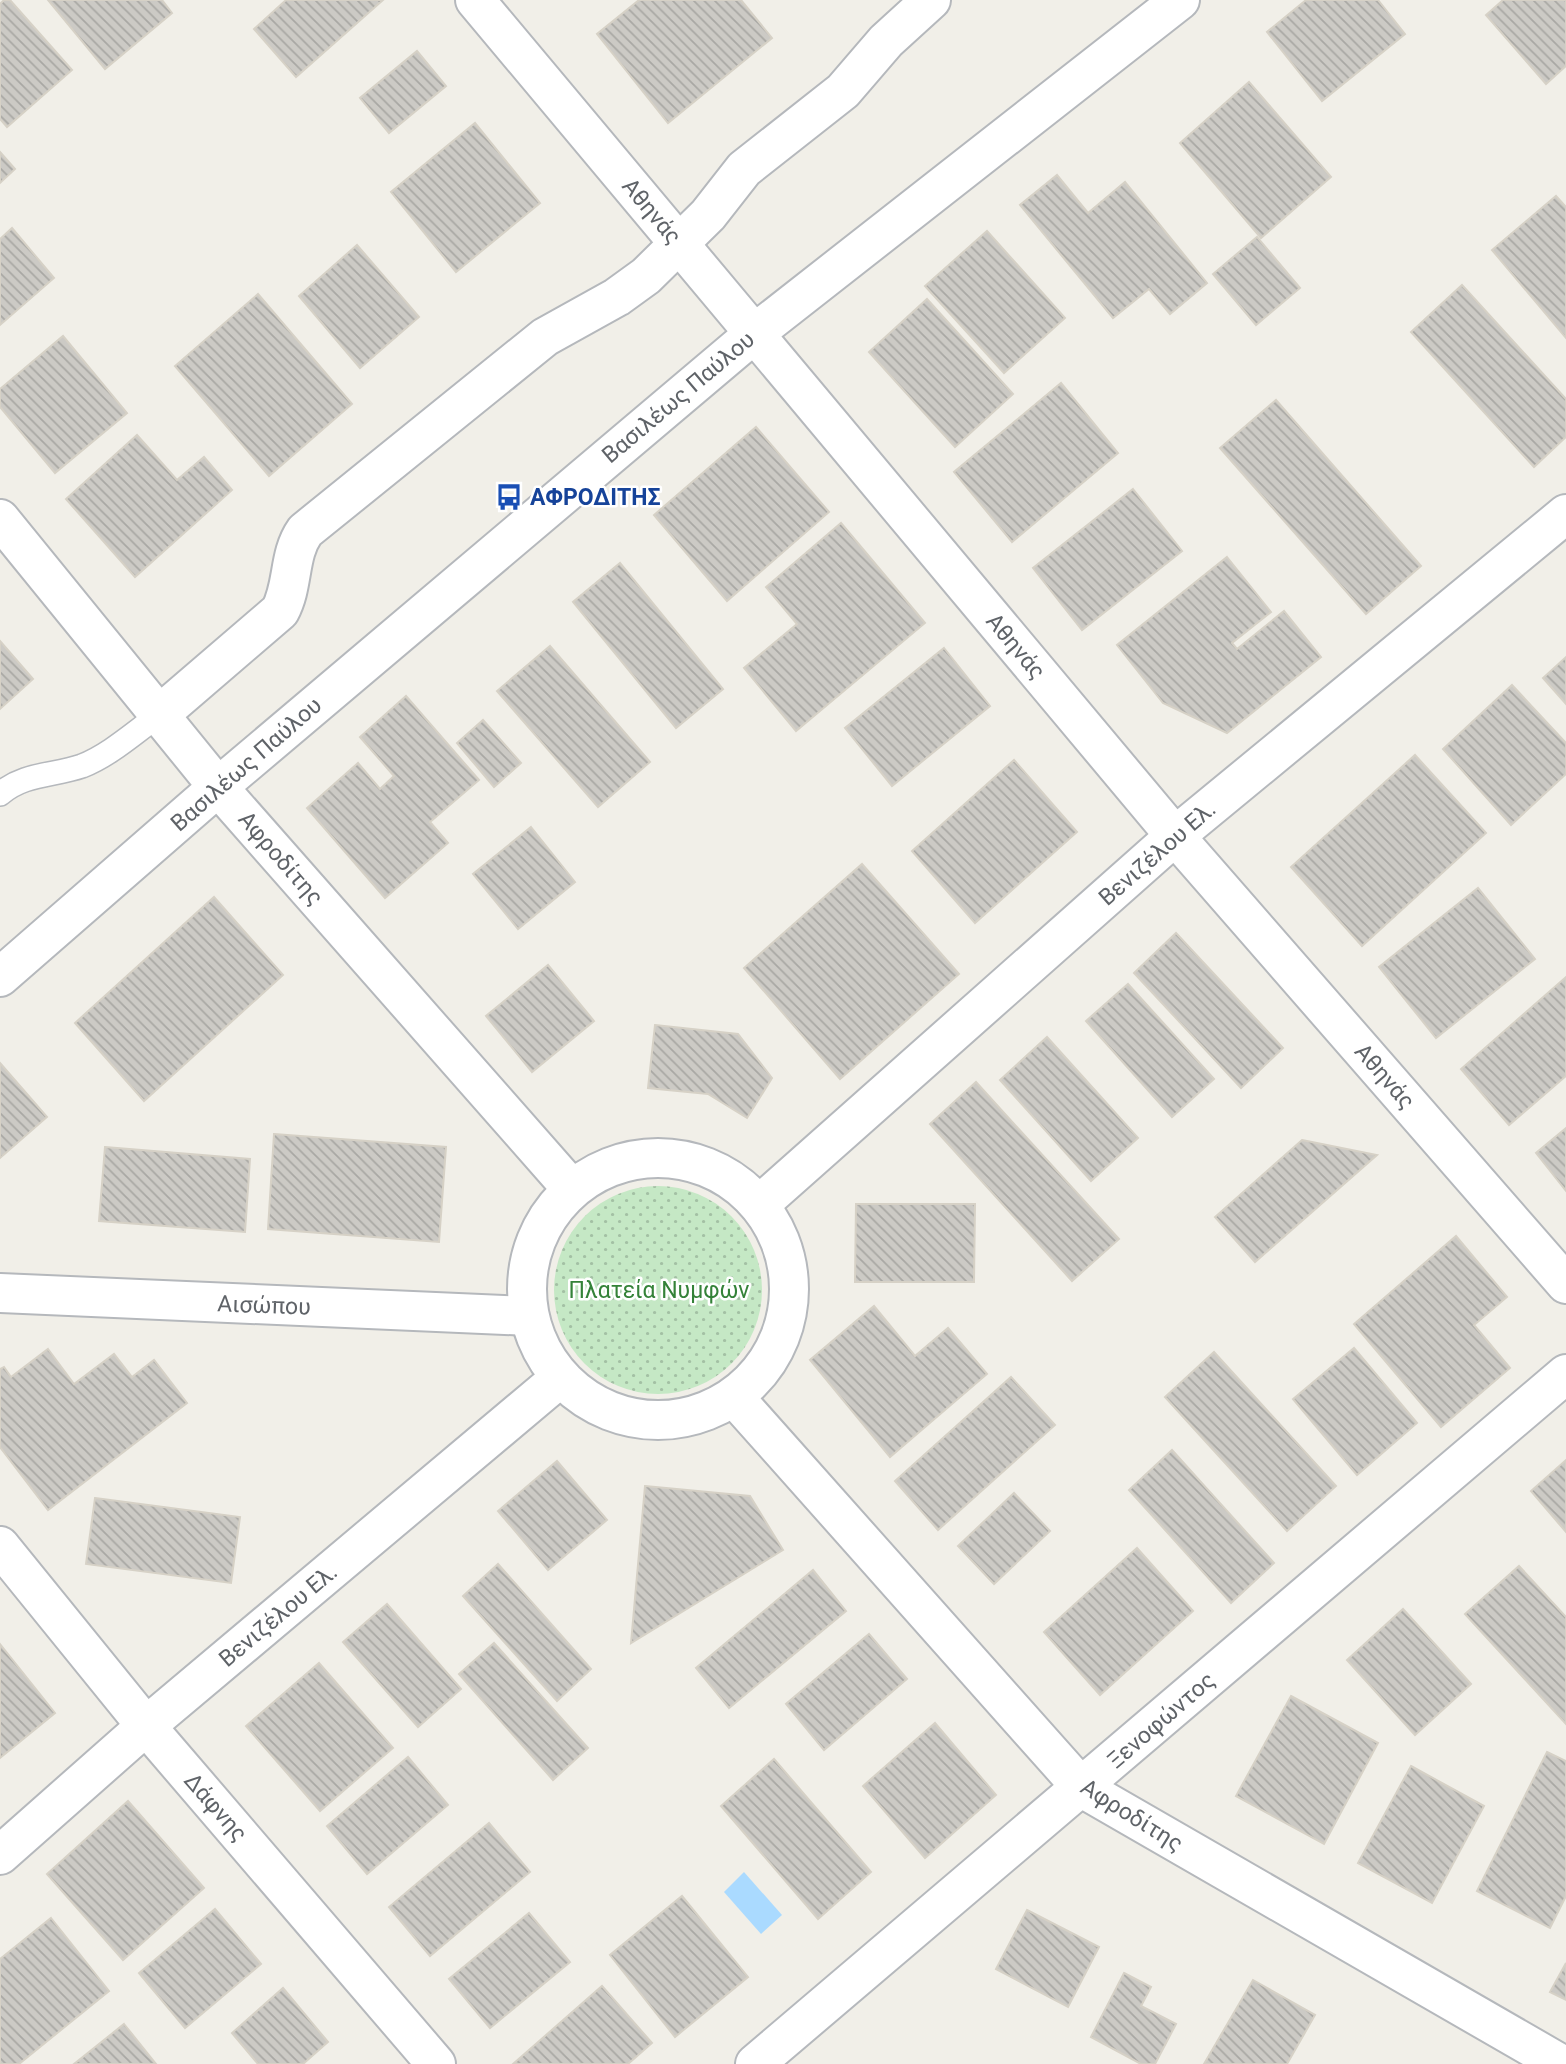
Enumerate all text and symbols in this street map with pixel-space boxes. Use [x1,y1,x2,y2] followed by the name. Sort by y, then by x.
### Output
[616,173,687,250] street label: Αθηνάς
[597,326,760,469] street label: Βασιλέως Παύλου
[494,482,524,512] bus stop icon: ΑΦΡΟΔΙΤΗΣ
[530,484,660,511] place label: ΑΦΡΟΔΙΤΗΣ
[980,608,1051,685] street label: Αθηνάς
[166,692,327,837] street label: Βασιλέως Παύλου
[1094,795,1221,911] street label: Βενιζέλου Ελ.
[233,806,329,911] street label: Αφροδίτης
[1349,1038,1420,1114] street label: Αθηνάς
[568,1277,750,1304] park label: Πλατεία Νυμφών
[217,1290,311,1321] street label: Αισώπου
[214,1558,343,1673] street label: Βενιζέλου Ελ.
[1102,1666,1220,1774] street label: Ξενοφώντος
[179,1768,253,1847] street label: Δάφνης
[1076,1773,1188,1857] street label: Αφροδίτης

